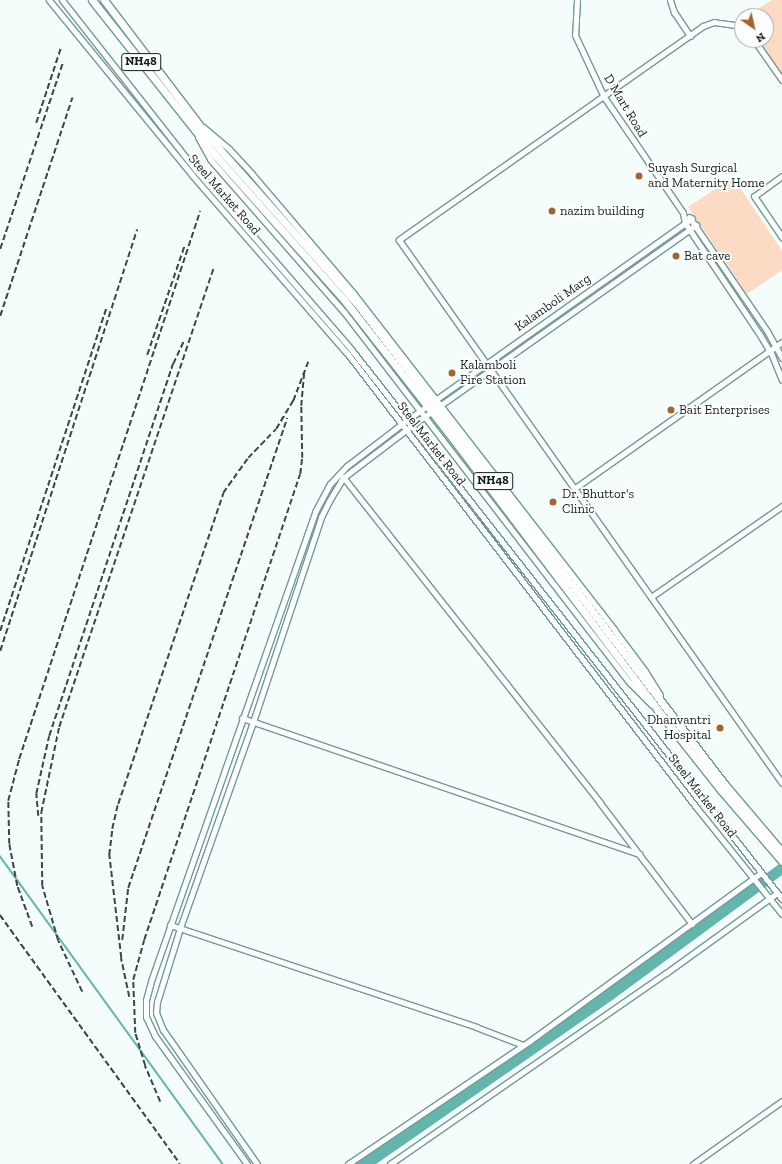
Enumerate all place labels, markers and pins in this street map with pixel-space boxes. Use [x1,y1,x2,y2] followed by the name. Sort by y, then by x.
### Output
[648,161,765,192] place label: Suyash Surgical and Maternity Home
[633,170,645,182] marker: Suyash Surgical and Maternity Home
[560,203,644,219] place label: nazim building
[547,206,557,216] marker: nazim building
[684,248,730,264] place label: Bat cave
[671,251,681,261] marker: Bat cave
[460,358,526,389] place label: Kalamboli Fire Station
[447,368,457,378] marker: Kalamboli Fire Station
[679,402,770,418] place label: Bait Enterprises
[666,405,676,415] marker: Bait Enterprises
[562,487,634,518] place label: Dr. Bhuttor's Clinic
[547,496,559,508] marker: Dr. Bhuttor's Clinic
[647,713,711,744] place label: Dhanvantri Hospital
[714,722,726,734] marker: Dhanvantri Hospital

